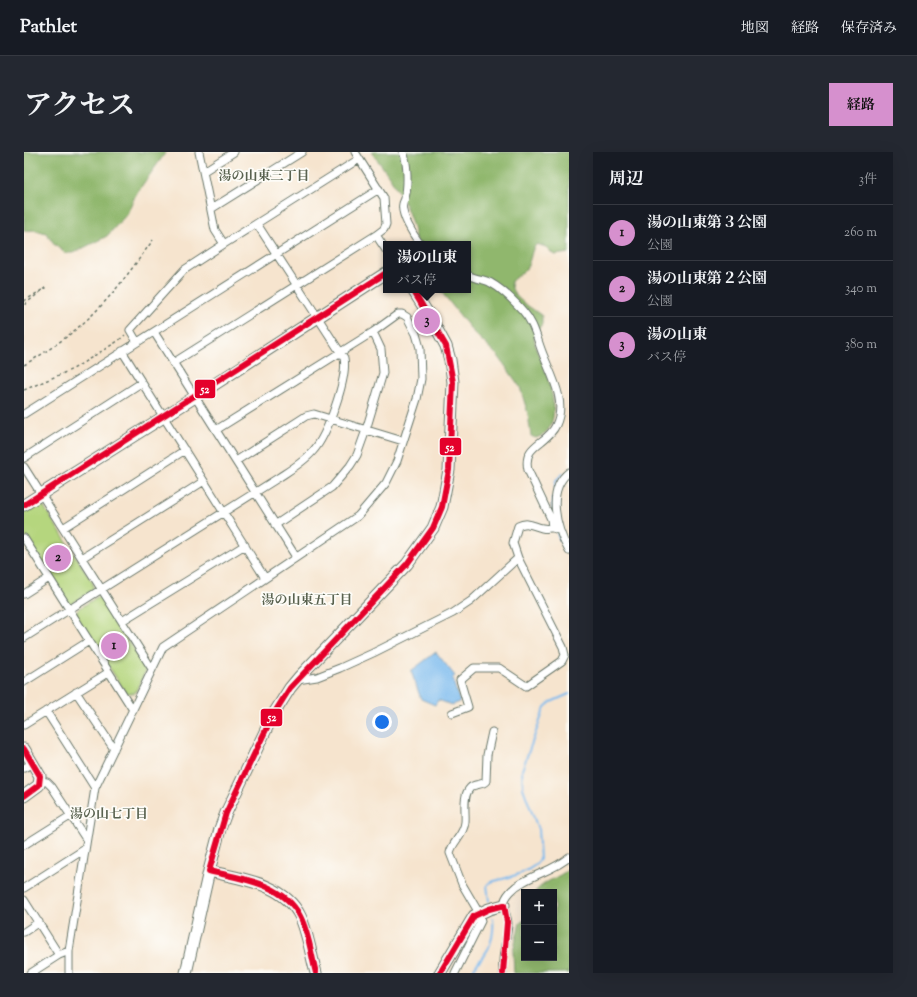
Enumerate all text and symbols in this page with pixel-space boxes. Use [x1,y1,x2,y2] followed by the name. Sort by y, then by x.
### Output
[20,14,77,41] text: Pathlet
[741,19,769,39] text: 地図
[791,19,819,39] text: 経路
[841,19,897,39] text: 保存済み
[829,83,893,126] button: 経路
[24,87,135,127] text: アクセス
[218,168,310,186] district label: 湯の山東三丁目
[609,168,643,192] text: 周辺
[859,171,877,189] text: 3件
[647,213,767,234] text: 湯の山東第３公園
[620,224,624,242] text: 1
[844,224,877,242] text: 260 m
[647,237,673,255] text: 公園
[383,241,471,293] popup
[397,248,457,269] text: 湯の山東
[647,269,767,290] text: 湯の山東第２公園
[397,272,436,290] text: バス停
[619,280,625,298] text: 2
[845,280,877,298] text: 340 m
[647,293,673,311] text: 公園
[414,306,440,336] pin: 3
[647,325,707,346] text: 湯の山東
[619,336,625,354] text: 3
[845,336,877,354] text: 380 m
[647,349,686,367] text: バス停
[194,379,216,399] line badge: 52
[200,382,210,398] text: 52
[439,437,462,456] line badge: 52
[445,440,455,456] text: 52
[45,543,71,573] pin: 2
[261,592,353,610] district label: 湯の山東五丁目
[101,631,127,661] pin: 1
[260,708,283,727] line badge: 52
[267,710,277,726] text: 52
[372,712,392,732] your location
[70,806,148,824] district label: 湯の山七丁目
[521,889,557,961] map controls
[521,889,557,925] button: +
[521,925,557,961] button: −

